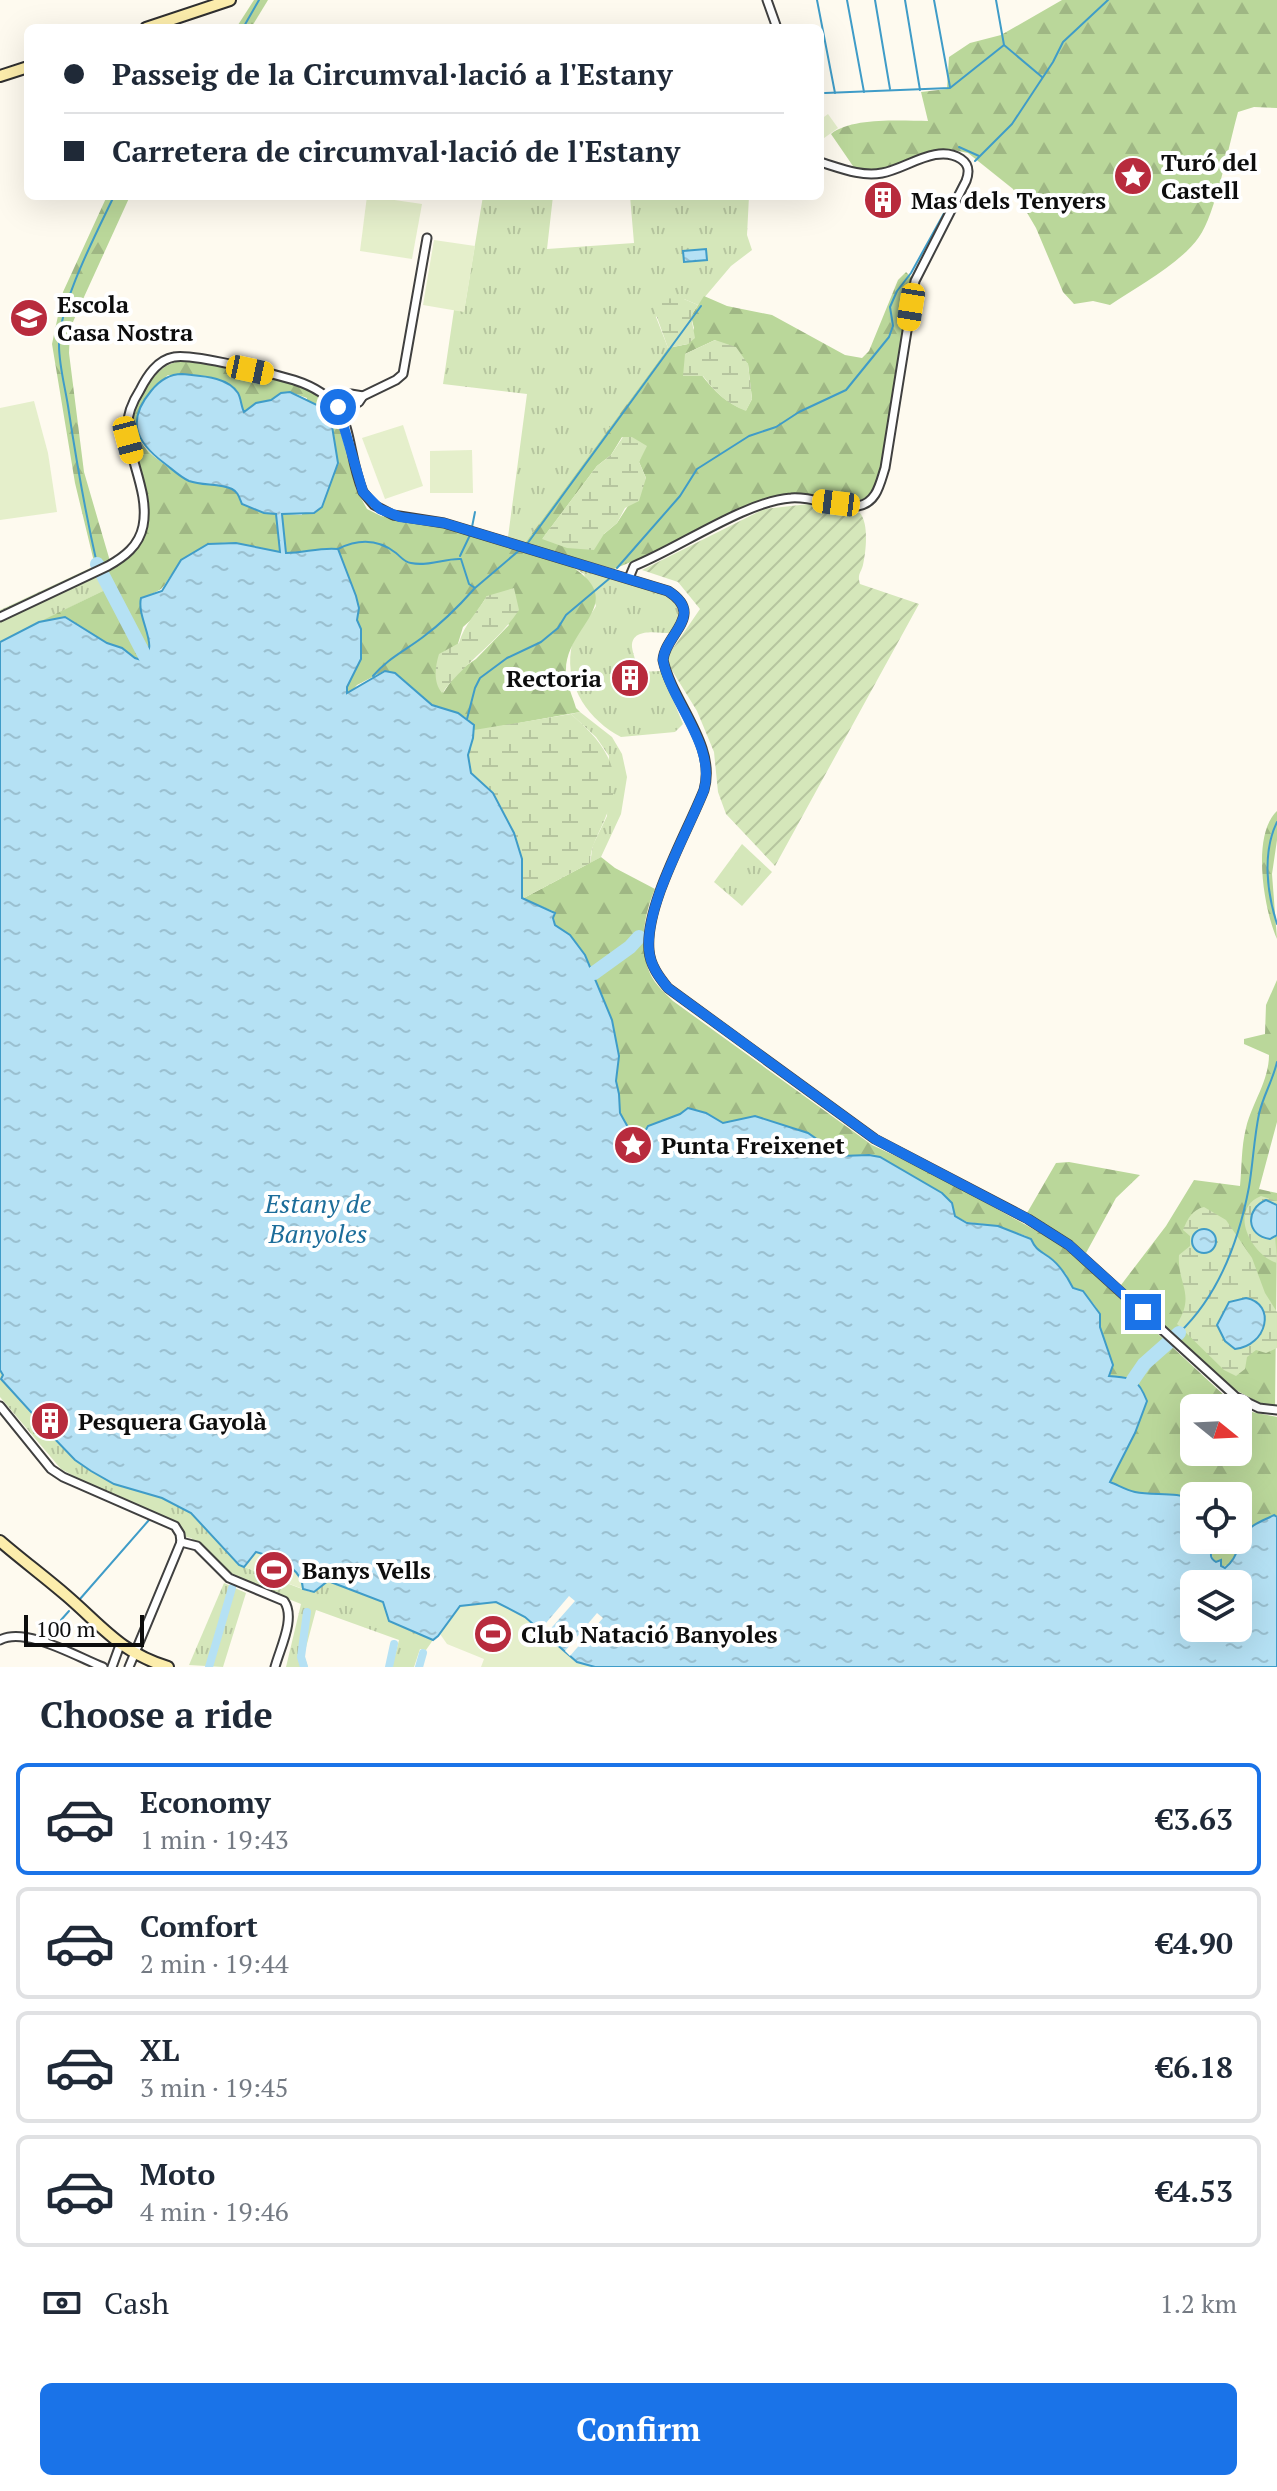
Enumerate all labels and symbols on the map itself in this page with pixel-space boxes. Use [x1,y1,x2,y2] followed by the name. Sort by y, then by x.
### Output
[1161,146,1258,206] place label: Turó del Castell
[1112,155,1154,197] place icon: Turó del Castell
[862,179,904,221] building icon: Mas dels Tenyers
[911,184,1106,216] place label: Mas dels Tenyers
[895,281,927,333] car
[57,288,194,348] place label: Escola Casa Nostra
[8,297,50,339] school or university icon: Escola Casa Nostra
[224,353,276,387] car
[320,389,356,425] route start
[110,414,146,466] car
[811,488,861,518] car
[609,657,651,699] building icon: Rectoria
[506,662,603,694] place label: Rectoria
[612,1124,654,1166] place icon: Punta Freixenet
[661,1129,845,1161] place label: Punta Freixenet
[264,1186,372,1250] water label: Estany de Banyoles
[1125,1294,1161,1330] route end
[1180,1394,1252,1466] north arrow
[29,1400,71,1442] building icon: Pesquera Gayolà
[78,1405,267,1437] place label: Pesquera Gayolà
[253,1549,295,1591] sports icon: Banys Vells
[302,1554,431,1586] place label: Banys Vells
[24,1611,144,1647] scale bar
[472,1613,514,1655] sports icon: Club Natació Banyoles
[521,1618,778,1650] place label: Club Natació Banyoles

